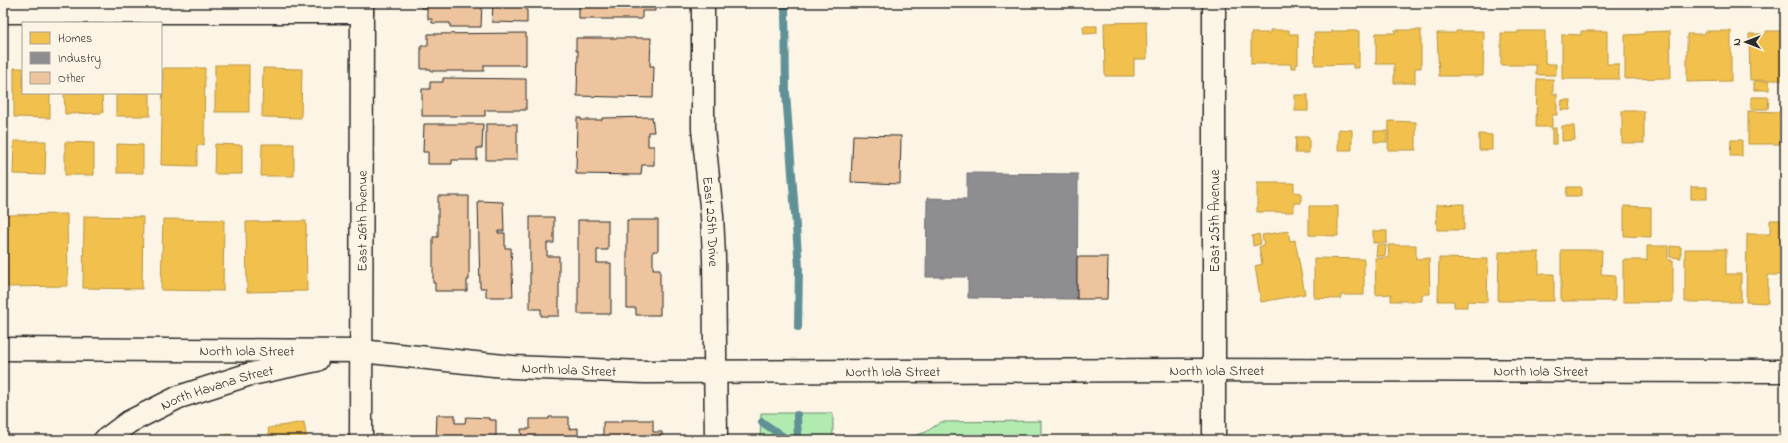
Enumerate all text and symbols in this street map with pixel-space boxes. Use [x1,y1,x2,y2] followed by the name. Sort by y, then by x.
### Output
[22,22,162,94] legend
[1726,22,1766,62] north arrow
[58,30,92,48] text: Homes
[1729,38,1745,46] text: N
[58,50,101,69] text: Industry
[58,70,85,88] text: Other
[1205,169,1226,273] street label: East 25th Avenue
[352,170,374,272] street label: East 26th Avenue
[696,176,723,268] street label: East 25th Drive
[199,341,295,363] street label: North Iola Street
[521,358,617,383] street label: North Iola Street
[157,361,276,417] street label: North Havana Street
[1170,361,1265,382] street label: North Iola Street
[846,362,941,383] street label: North Iola Street
[1494,362,1589,383] street label: North Iola Street

